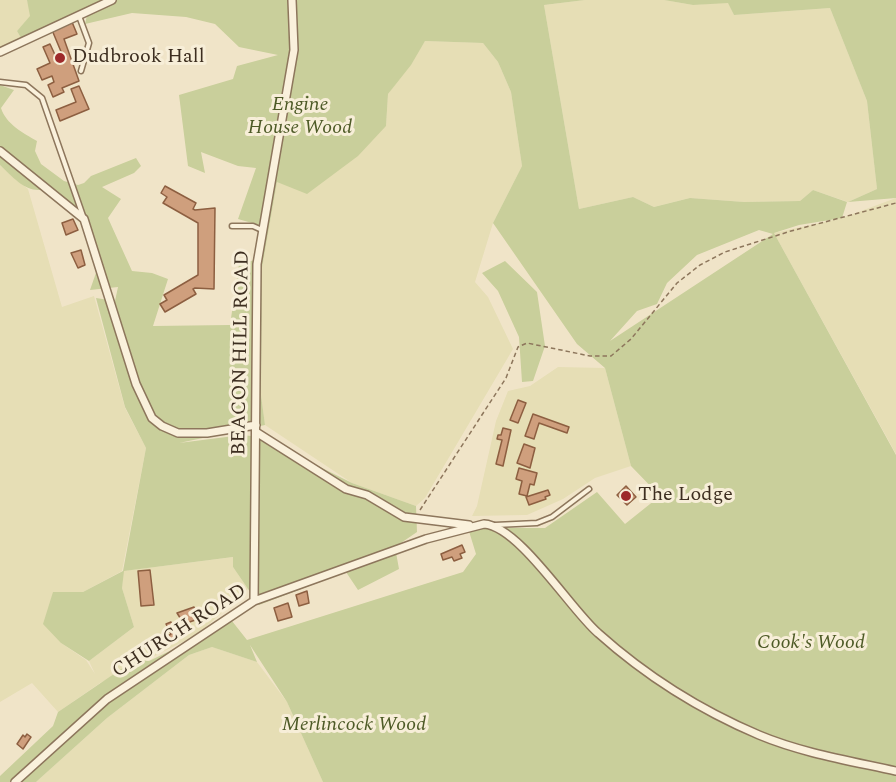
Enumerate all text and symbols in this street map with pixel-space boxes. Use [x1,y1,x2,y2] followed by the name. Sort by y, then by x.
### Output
[72,46,205,70] place label: Dudbrook Hall
[53,51,67,65] marker: Dudbrook Hall
[248,94,352,141] park label: Engine House Wood
[228,250,256,456] street label: BEACON HILL ROAD
[638,484,733,508] place label: The Lodge
[619,489,633,503] marker: The Lodge
[108,580,252,684] street label: CHURCH ROAD
[757,632,865,656] park label: Cook's Wood
[282,714,426,738] park label: Merlincock Wood

